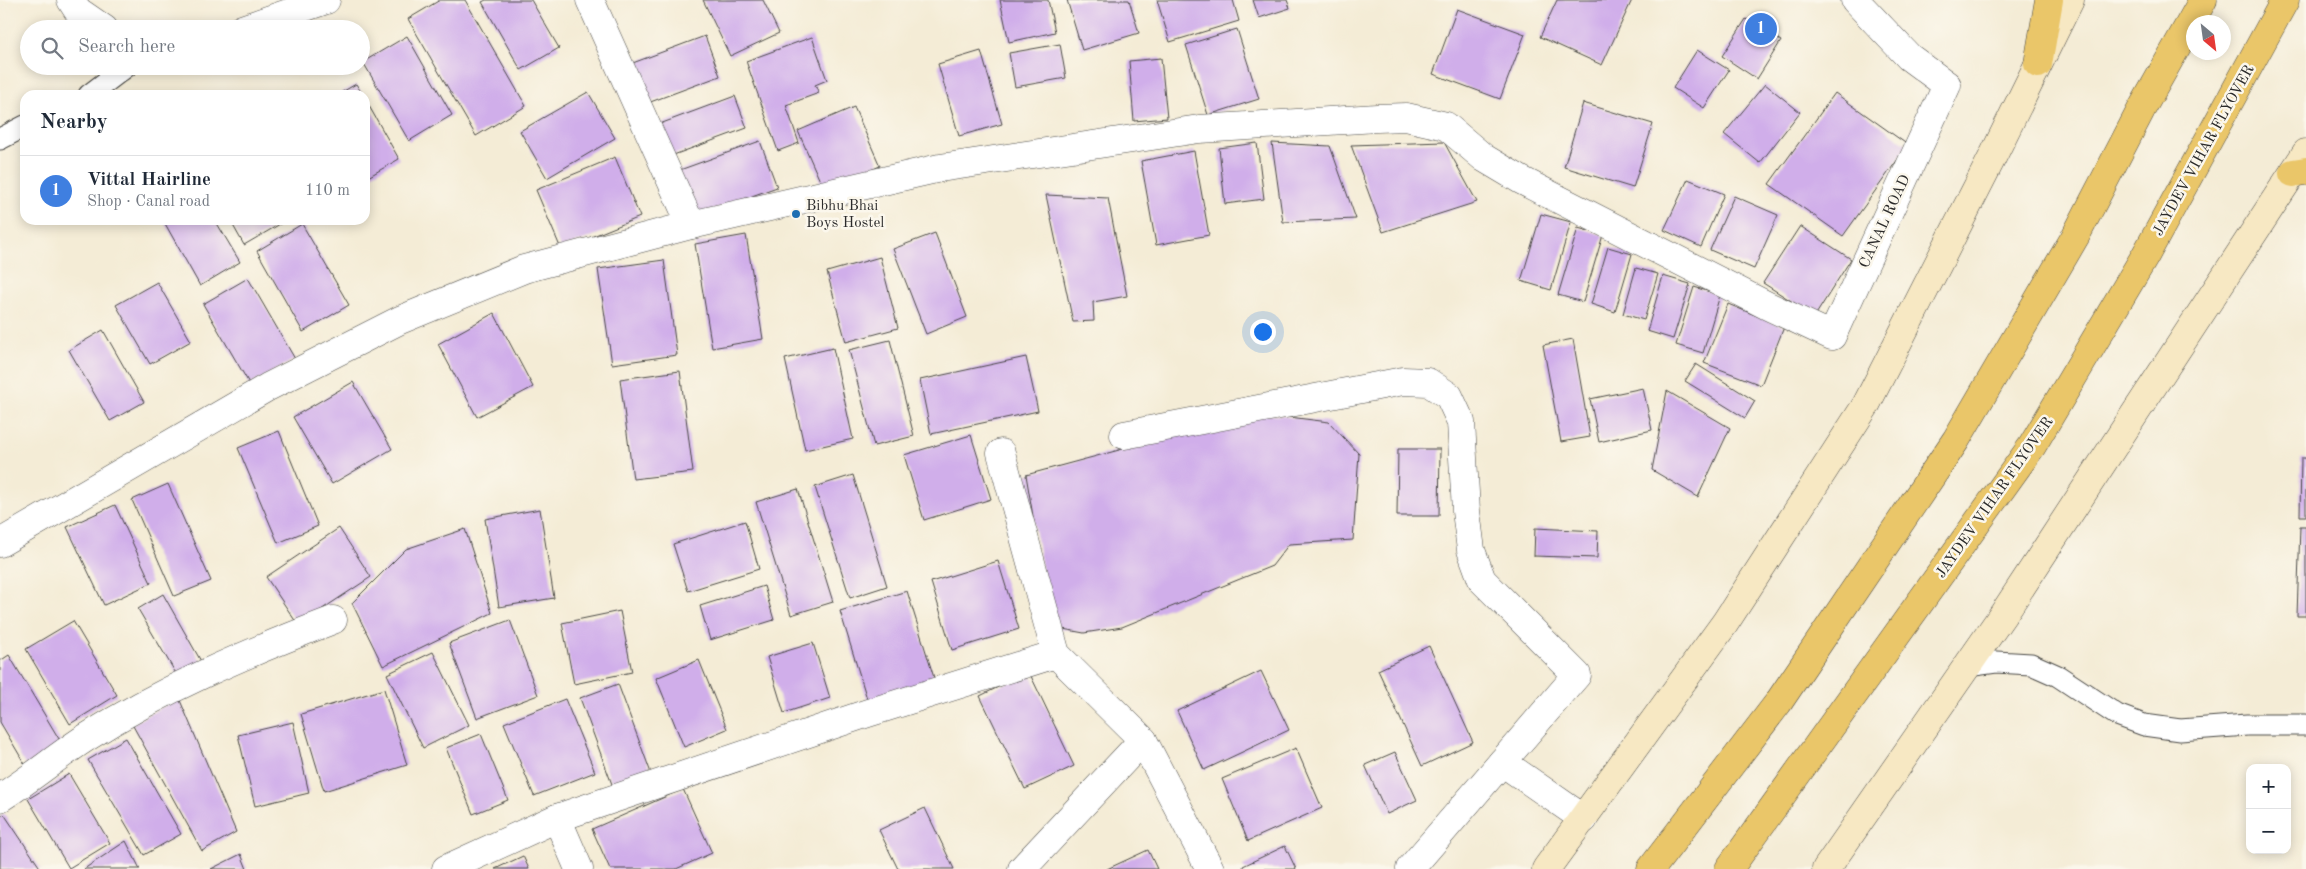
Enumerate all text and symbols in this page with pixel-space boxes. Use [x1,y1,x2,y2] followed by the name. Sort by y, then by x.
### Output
[1745,10,1777,48] pin: 1
[2186,15,2231,60] north arrow
[20,20,370,75] search box
[38,34,66,62] icon: search
[78,38,175,57] text: Search here
[2151,63,2258,239] street label: JAYDEV VIHAR FLYOVER
[40,112,108,133] text: Nearby
[87,171,211,190] text: Vittal Hairline
[1857,173,1914,271] street label: CANAL ROAD
[51,183,61,199] text: 1
[305,183,350,199] text: 110 m
[87,194,210,210] text: Shop · Canal road
[806,199,884,231] place label: Bibhu Bhai Boys Hostel
[790,208,802,220] marker: Bibhu Bhai Boys Hostel
[1250,319,1276,345] your location
[1934,414,2057,581] street label: JAYDEV VIHAR FLYOVER
[2246,764,2291,854] map controls
[2246,764,2291,809] button: +
[2246,809,2291,854] button: −

